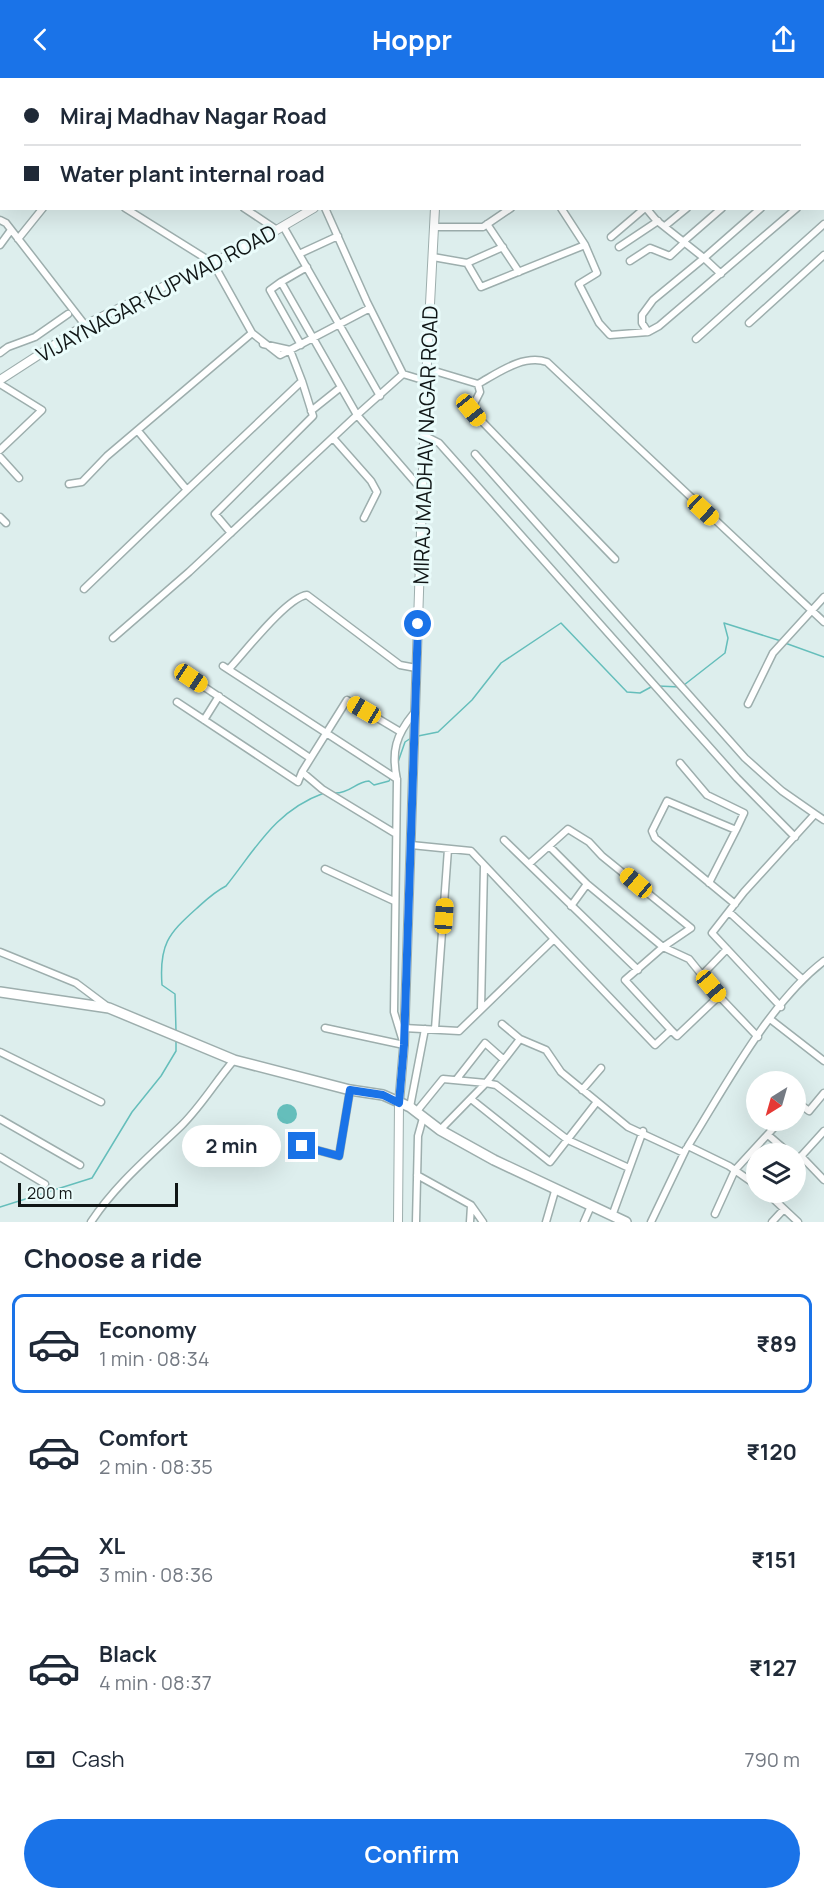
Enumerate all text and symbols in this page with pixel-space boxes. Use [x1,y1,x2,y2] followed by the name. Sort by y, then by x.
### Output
[372,21,452,58] text: Hoppr
[24,23,57,56] icon: back
[767,23,800,56] icon: share
[60,101,327,131] text: Miraj Madhav Nagar Road
[60,159,325,189] text: Water plant internal road
[31,218,281,368] street label: VIJAYNAGAR KUPWAD ROAD
[406,305,444,585] street label: MIRAJ MADHAV NAGAR ROAD
[453,390,489,430] car
[684,491,722,529] car
[404,610,431,637] route start
[171,660,211,696] car
[344,693,384,727] car
[616,865,656,901] car
[434,897,454,935] car
[693,966,729,1006] car
[746,1071,806,1131] north arrow
[746,1071,806,1203] map controls
[182,1125,281,1167] callout: 2 min
[205,1132,258,1159] text: 2 min
[288,1132,315,1159] route end
[746,1143,806,1203] button: layers
[18,1180,178,1208] scale bar
[27,1182,72,1204] text: 200 m
[24,1239,202,1276] text: Choose a ride
[99,1315,197,1345] text: Economy
[27,1317,81,1371] icon: car
[756,1329,797,1359] text: ₹89
[99,1345,209,1372] text: 1 min · 08:34
[99,1423,188,1453] text: Comfort
[27,1425,81,1479] icon: car
[746,1437,797,1467] text: ₹120
[99,1453,213,1480] text: 2 min · 08:35
[99,1531,125,1561] text: XL
[27,1533,81,1587] icon: car
[751,1545,797,1575] text: ₹151
[99,1561,213,1588] text: 3 min · 08:36
[99,1639,156,1669] text: Black
[27,1641,81,1695] icon: car
[749,1653,797,1683] text: ₹127
[99,1669,212,1696] text: 4 min · 08:37
[24,1743,57,1776] icon: cash
[72,1744,125,1774] text: Cash
[744,1746,800,1773] text: 790 m
[24,1819,800,1888] button: Confirm

